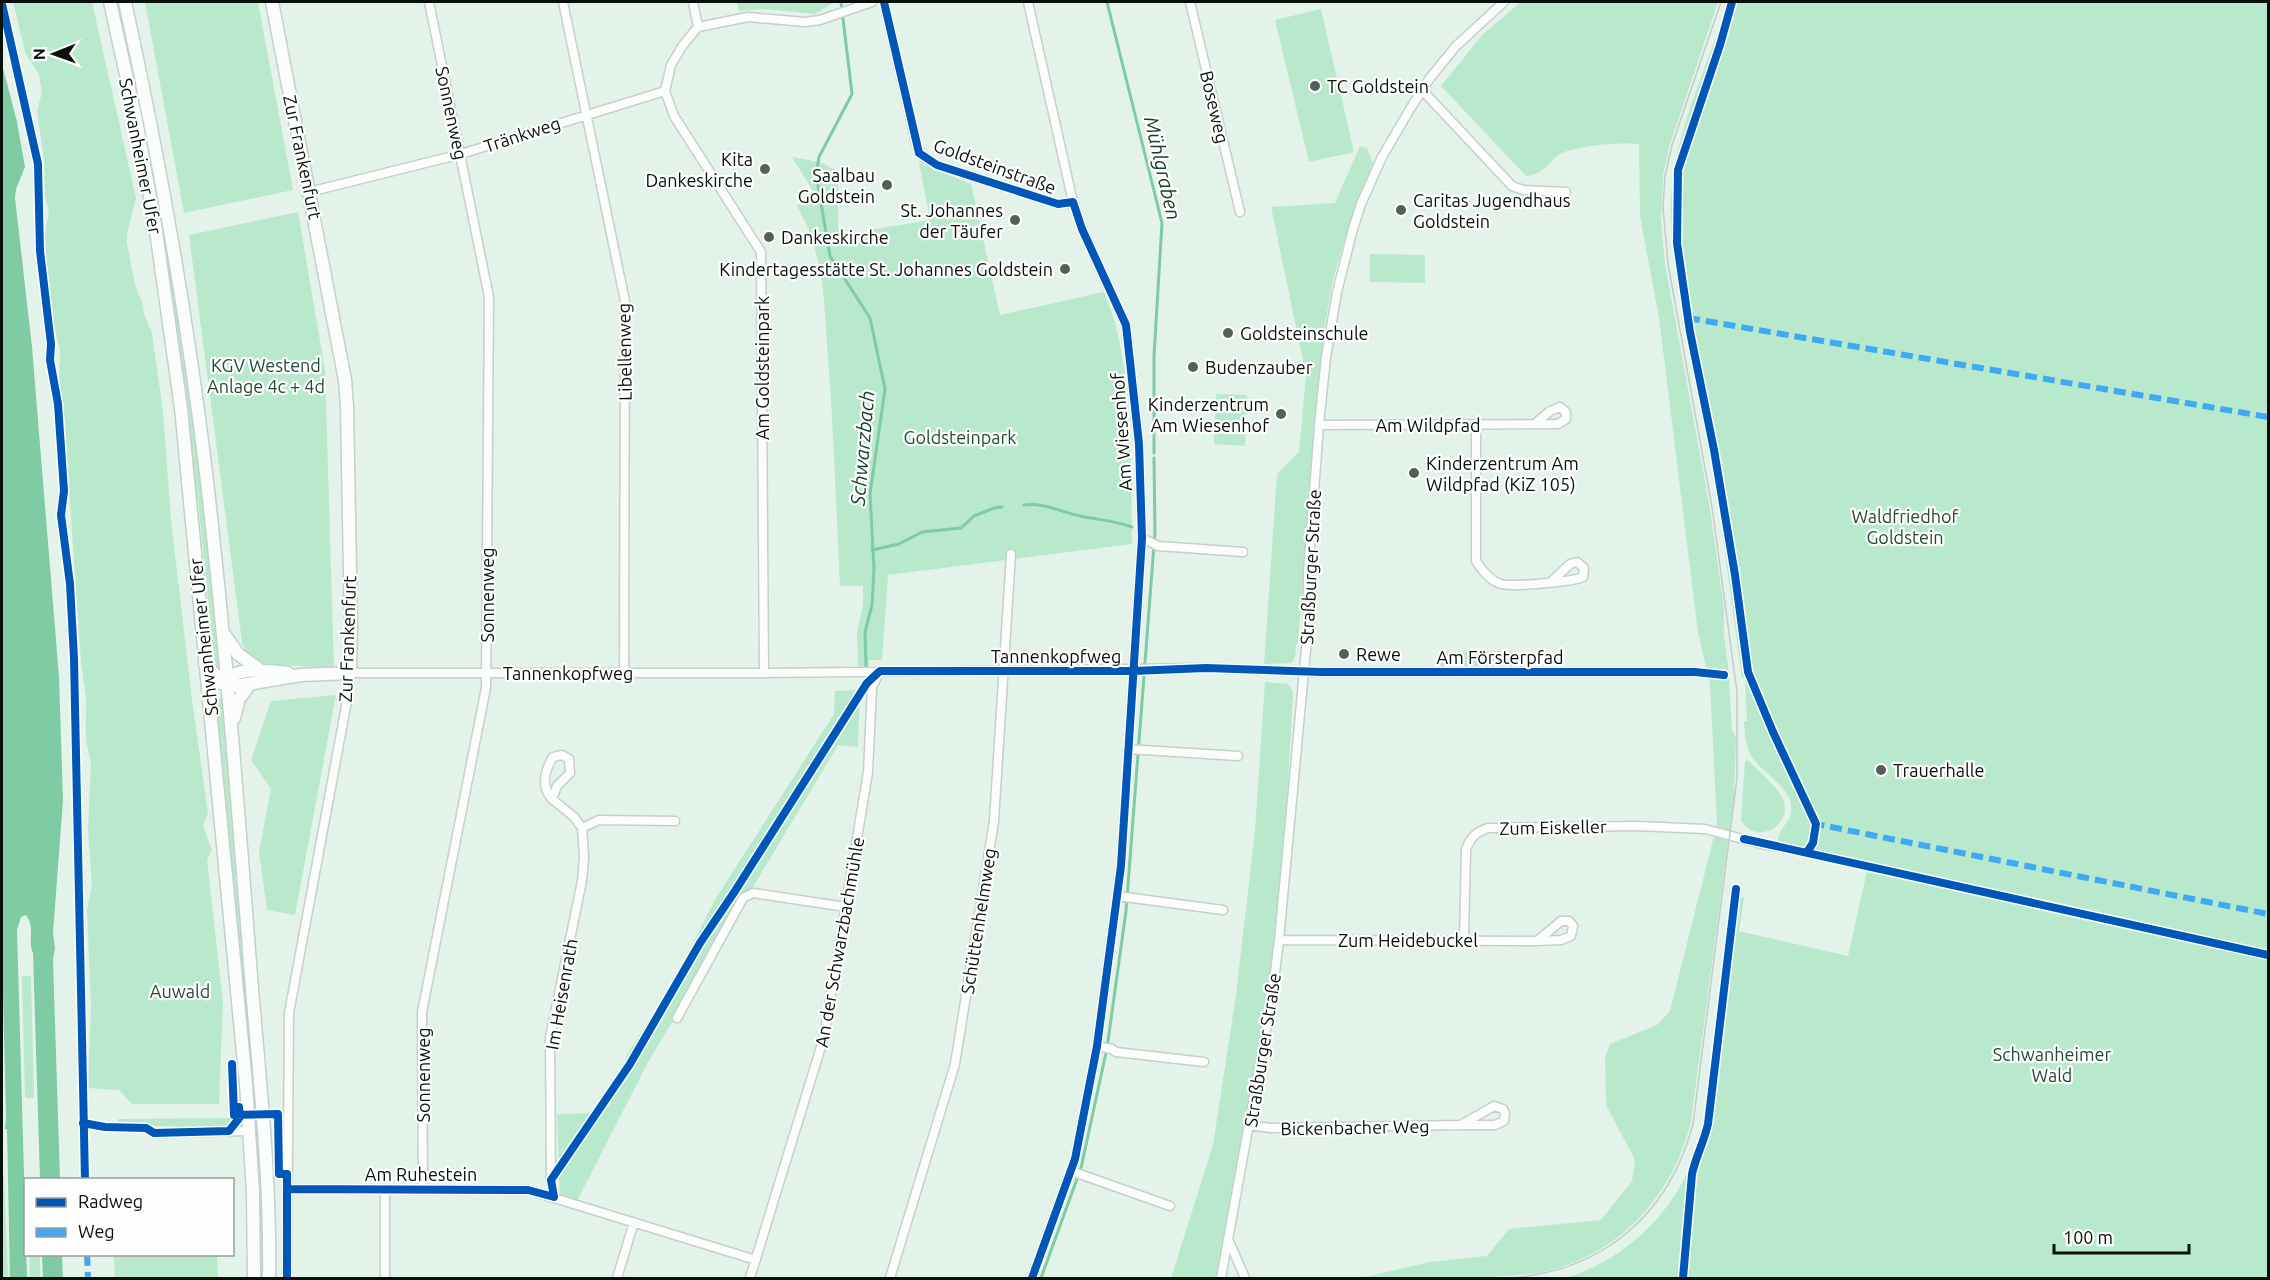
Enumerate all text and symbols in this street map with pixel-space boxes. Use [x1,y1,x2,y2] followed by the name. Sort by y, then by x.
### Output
[24,24,84,84] north arrow
[30,48,48,60] text: N
[432,64,472,162] street label: Sonnenweg
[1197,69,1233,145] street label: Boseweg
[116,76,166,236] street label: Schwanheimer Ufer
[1327,76,1429,96] place label: TC Goldstein
[1308,79,1322,93] marker: TC Goldstein
[280,93,326,221] street label: Zur Frankenfurt
[481,112,563,156] street label: Tränkweg
[1140,114,1186,222] water label: Mühlgraben
[931,135,1059,197] street label: Goldsteinstraße
[645,149,753,190] place label: Kita Dankeskirche
[758,162,772,176] marker: Kita Dankeskirche
[798,165,875,206] place label: Saalbau Goldstein
[880,178,894,192] marker: Saalbau Goldstein
[1413,190,1571,231] place label: Caritas Jugendhaus Goldstein
[901,200,1003,241] place label: St. Johannes der Täufer
[1394,203,1408,217] marker: Caritas Jugendhaus Goldstein
[1008,213,1022,227] marker: St. Johannes der Täufer
[781,227,889,247] place label: Dankeskirche
[762,230,776,244] marker: Dankeskirche
[719,259,1053,279] place label: Kindertagesstätte St. Johannes Goldstein
[1058,262,1072,276] marker: Kindertagesstätte St. Johannes Goldstein
[752,296,772,440] street label: Am Goldsteinpark
[613,303,635,401] street label: Libellenweg
[1240,323,1369,343] place label: Goldsteinschule
[1221,326,1235,340] marker: Goldsteinschule
[207,355,325,396] park label: KGV Westend Anlage 4c + 4d
[1205,357,1313,377] place label: Budenzauber
[1186,360,1200,374] marker: Budenzauber
[1107,372,1135,492] street label: Am Wiesenhof
[845,390,878,507] water label: Schwarzbach
[1148,394,1269,435] place label: Kinderzentrum Am Wiesenhof
[1274,407,1288,421] marker: Kinderzentrum Am Wiesenhof
[1375,415,1481,435] street label: Am Wildpfad
[904,427,1016,447] park label: Goldsteinpark
[1426,453,1579,495] place label: Kinderzentrum Am Wildpfad (KiZ 105)
[1407,466,1421,480] marker: Kinderzentrum Am Wildpfad (KiZ 105)
[1296,489,1324,645] street label: Straßburger Straße
[1852,506,1959,547] park label: Waldfriedhof Goldstein
[477,548,497,642] street label: Sonnenweg
[185,557,221,717] street label: Schwanheimer Ufer
[335,575,359,703] street label: Zur Frankenfurt
[1356,644,1401,664] place label: Rewe
[991,646,1121,666] street label: Tannenkopfweg
[1337,647,1351,661] marker: Rewe
[1437,647,1563,667] street label: Am Försterpfad
[503,663,633,683] street label: Tannenkopfweg
[1893,760,1984,780] place label: Trauerhalle
[1874,763,1888,777] marker: Trauerhalle
[1499,816,1607,838] street label: Zum Eiskeller
[811,835,867,1049] street label: An der Schwarzbachmühle
[957,847,999,995] street label: Schüttenhelmweg
[1338,930,1478,950] street label: Zum Heidebuckel
[541,937,581,1051] street label: Im Heisenrath
[1240,972,1284,1128] street label: Straßburger Straße
[150,981,210,1001] park label: Auwald
[413,1028,433,1122] street label: Sonnenweg
[1993,1044,2111,1085] park label: Schwanheimer Wald
[1280,1116,1430,1138] street label: Bickenbacher Weg
[365,1164,477,1184] street label: Am Ruhestein
[24,1178,234,1256] legend
[78,1191,143,1211] text: Radweg
[2054,1217,2189,1255] scale bar
[78,1221,115,1241] text: Weg
[2063,1227,2113,1247] text: 100 m

